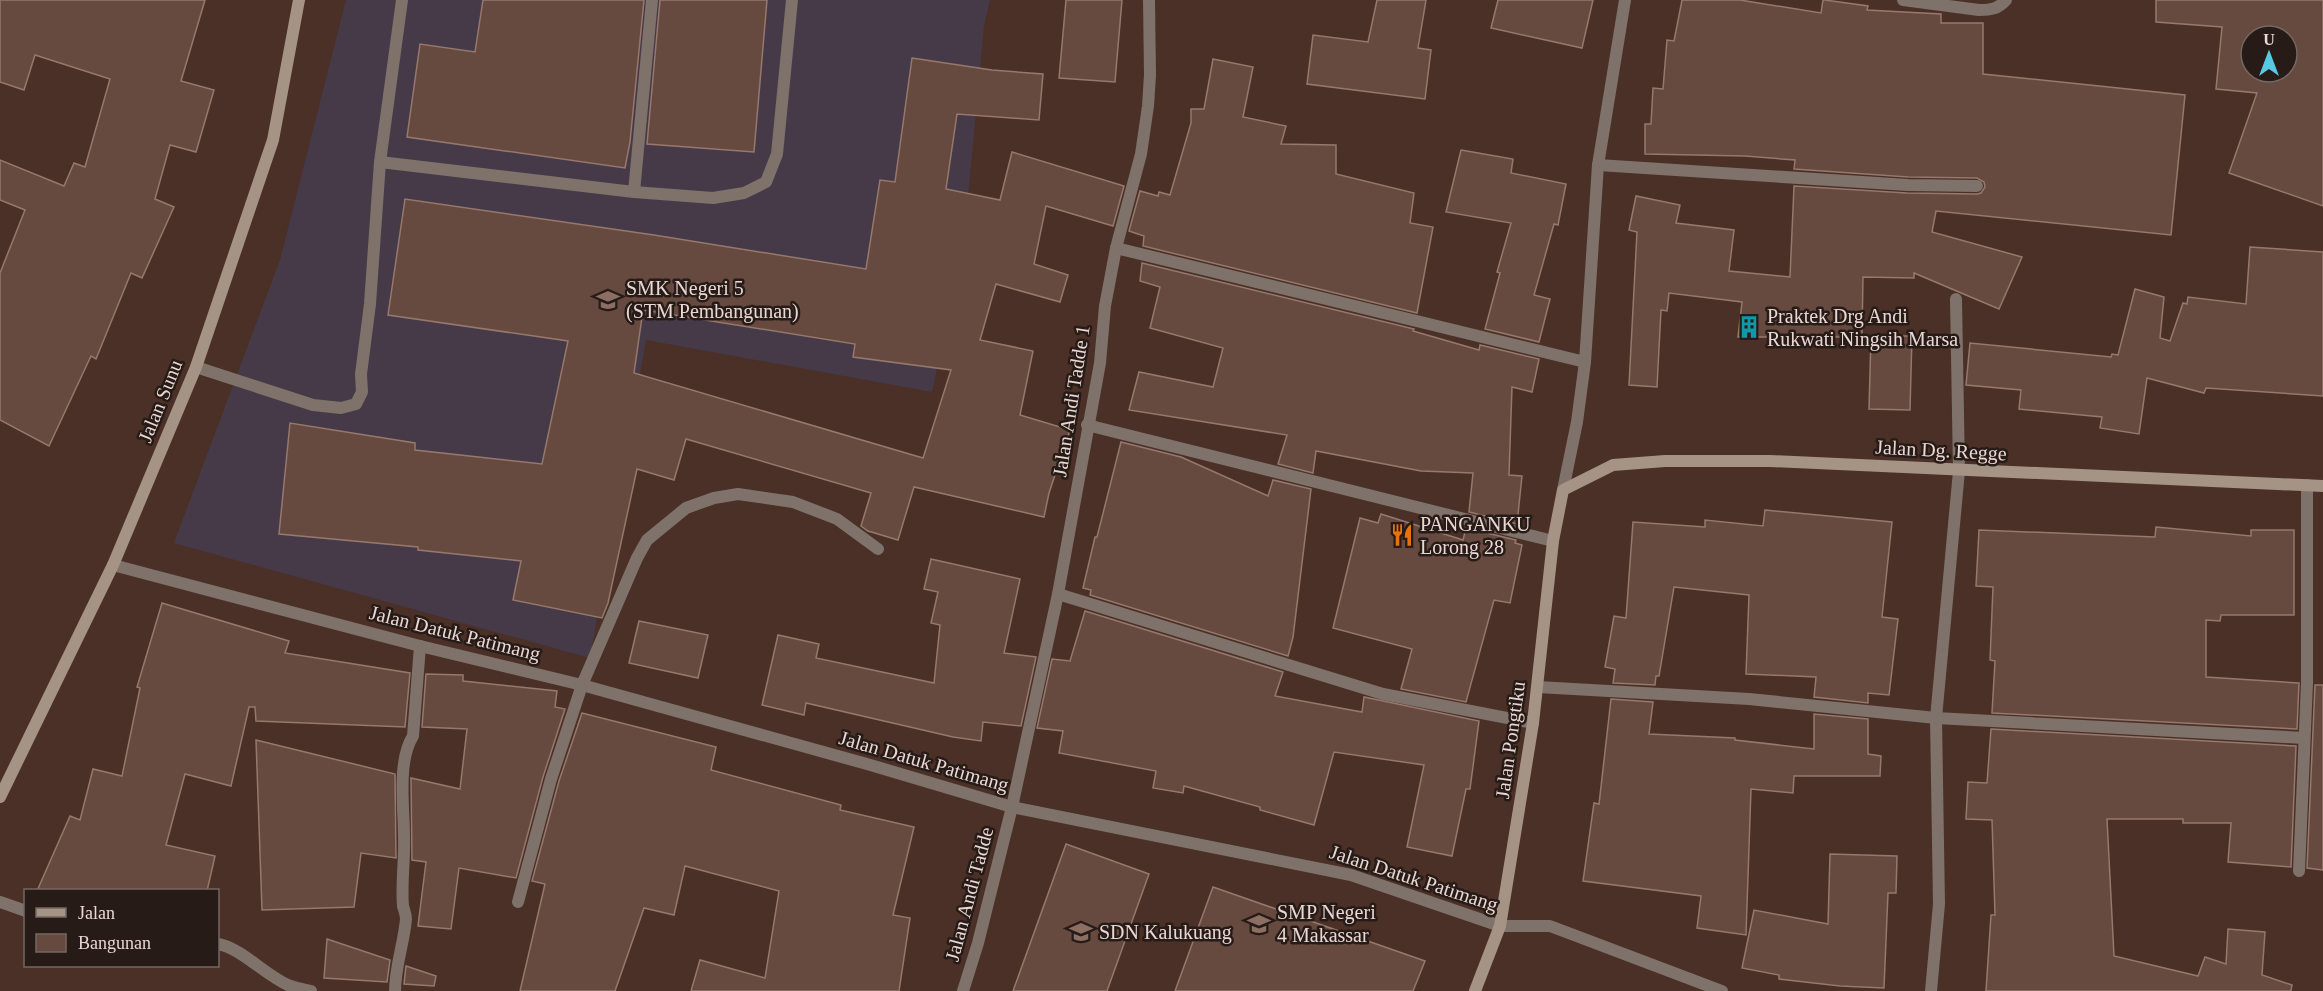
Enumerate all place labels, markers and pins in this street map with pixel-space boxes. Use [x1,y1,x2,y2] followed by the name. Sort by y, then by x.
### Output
[626,277,799,323] place label: SMK Negeri 5 (STM Pembangunan)
[595,287,621,313] school or university icon: SMK Negeri 5 (STM Pembangunan)
[1767,305,1958,351] place label: Praktek Drg Andi Rukwati Ningsih Marsa
[1736,314,1762,340] building icon: Praktek Drg Andi Rukwati Ningsih Marsa
[1420,513,1531,559] place label: PANGANKU Lorong 28
[1389,522,1415,548] restaurant icon: PANGANKU Lorong 28
[1277,901,1376,946] place label: SMP Negeri 4 Makassar
[1246,911,1272,937] school or university icon: SMP Negeri 4 Makassar
[1068,919,1094,945] school or university icon: SDN Kalukuang
[1099,921,1232,944] place label: SDN Kalukuang

